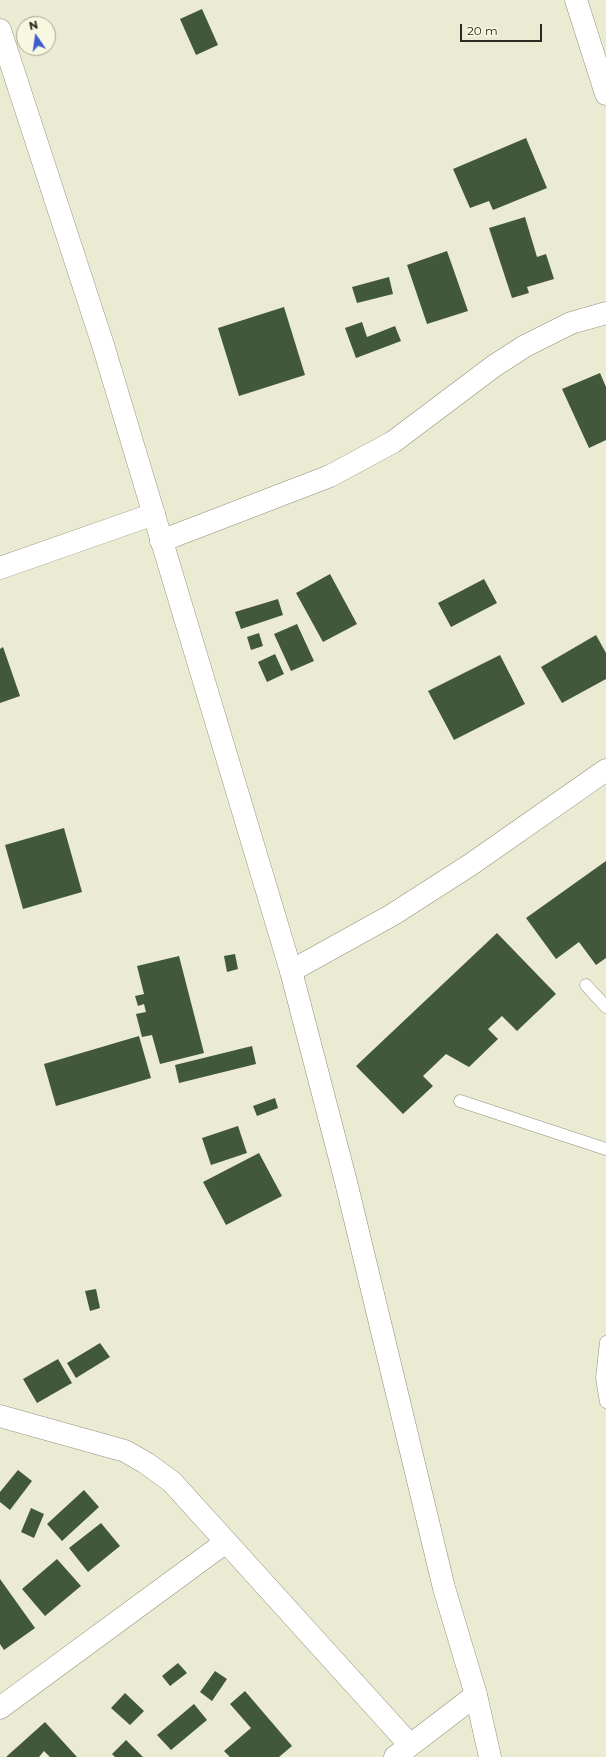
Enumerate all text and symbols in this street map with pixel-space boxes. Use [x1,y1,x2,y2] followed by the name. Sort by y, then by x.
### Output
[16,16,56,56] north arrow
[462,16,544,42] scale bar
[28,17,39,33] text: N
[467,23,498,38] text: 20 m

